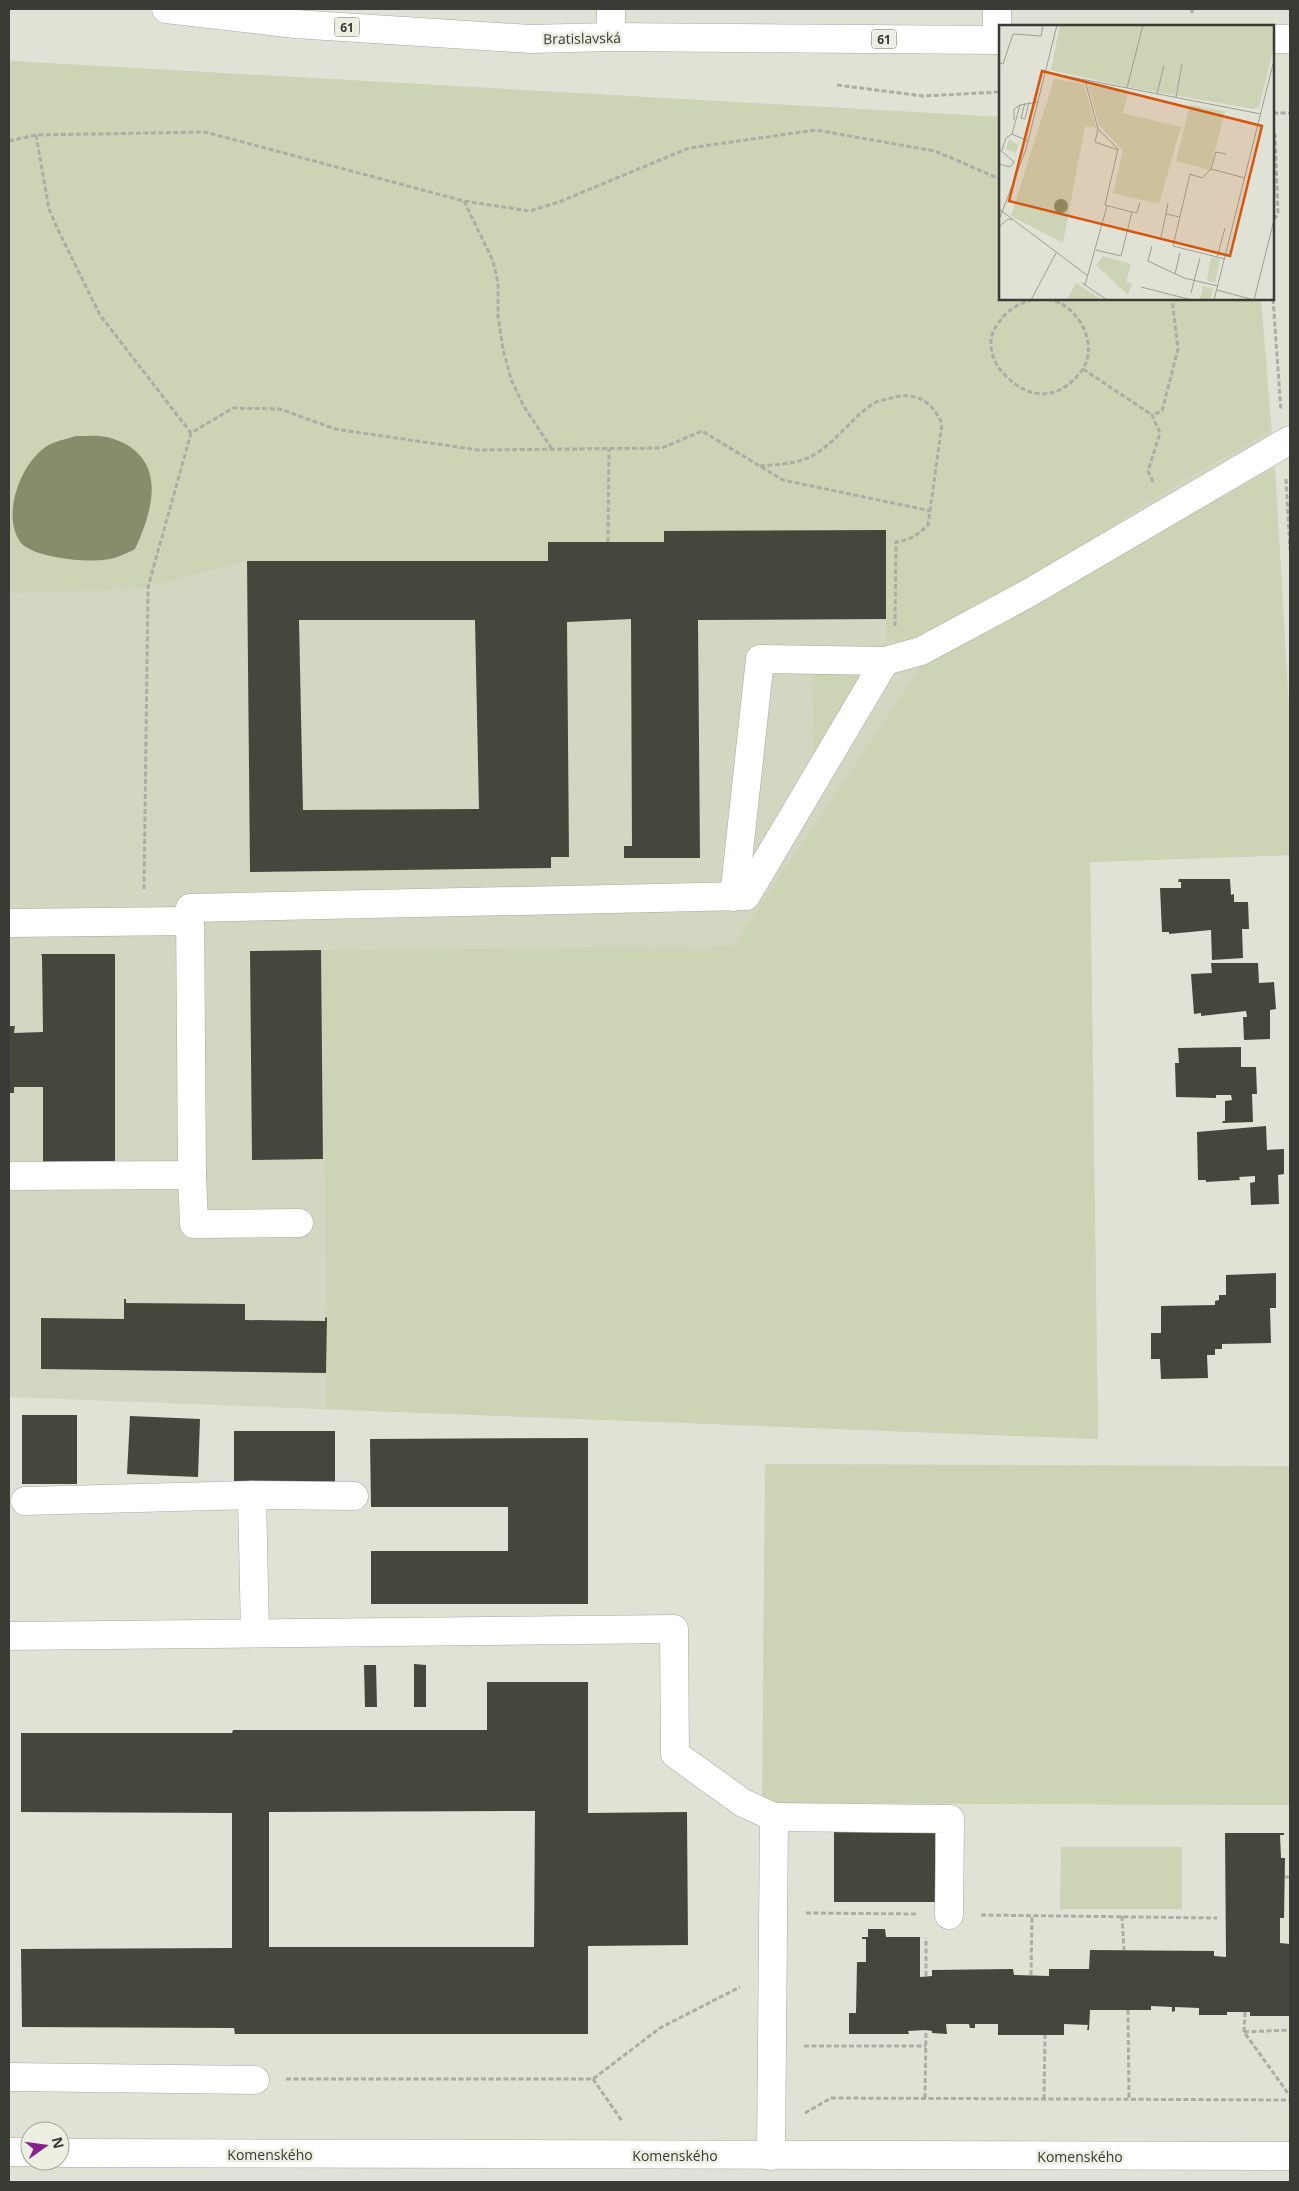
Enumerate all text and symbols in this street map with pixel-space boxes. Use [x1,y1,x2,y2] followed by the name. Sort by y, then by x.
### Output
[334,18,360,36] road number: 61
[999,25,1274,300] inset map
[543,28,621,48] street label: Bratislavská
[872,30,896,48] road number: 61
[20,2121,70,2171] north arrow
[48,2135,69,2151] text: N
[227,2145,313,2164] street label: Komenského
[632,2146,718,2165] street label: Komenského
[1037,2147,1123,2166] street label: Komenského

